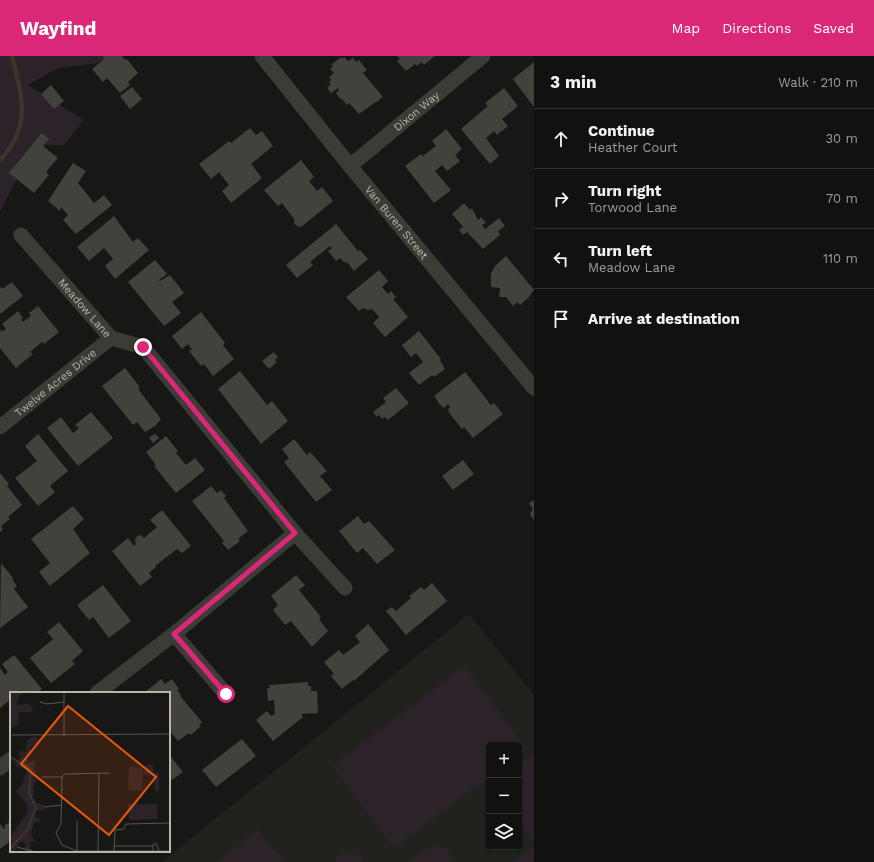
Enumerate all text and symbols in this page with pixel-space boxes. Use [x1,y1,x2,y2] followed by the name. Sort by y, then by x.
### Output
[20,17,96,40] text: Wayfind
[672,20,700,36] text: Map
[722,20,791,36] text: Directions
[813,20,854,36] text: Saved
[550,72,596,92] text: 3 min
[778,75,858,90] text: Walk · 210 m
[391,89,442,134] street label: Dixon Way
[588,122,655,140] text: Continue
[550,128,572,150] icon: ahead
[826,131,858,146] text: 30 m
[588,140,678,155] text: Heather Court
[588,182,661,200] text: Turn right
[362,183,431,262] street label: Van Buren Street
[550,188,572,210] icon: right
[826,191,858,206] text: 70 m
[588,200,677,215] text: Torwood Lane
[588,242,652,260] text: Turn left
[550,248,572,270] icon: left
[823,251,858,266] text: 110 m
[588,260,675,275] text: Meadow Lane
[55,276,114,341] street label: Meadow Lane
[550,308,572,330] icon: arrive
[588,310,740,328] text: Arrive at destination
[134,338,152,356] route end
[12,346,99,420] street label: Twelve Acres Drive
[217,685,235,703] route start
[10,692,170,852] inset map
[486,742,522,850] map controls
[486,742,522,778] button: +
[486,778,522,814] button: −
[486,814,522,850] button: layers

